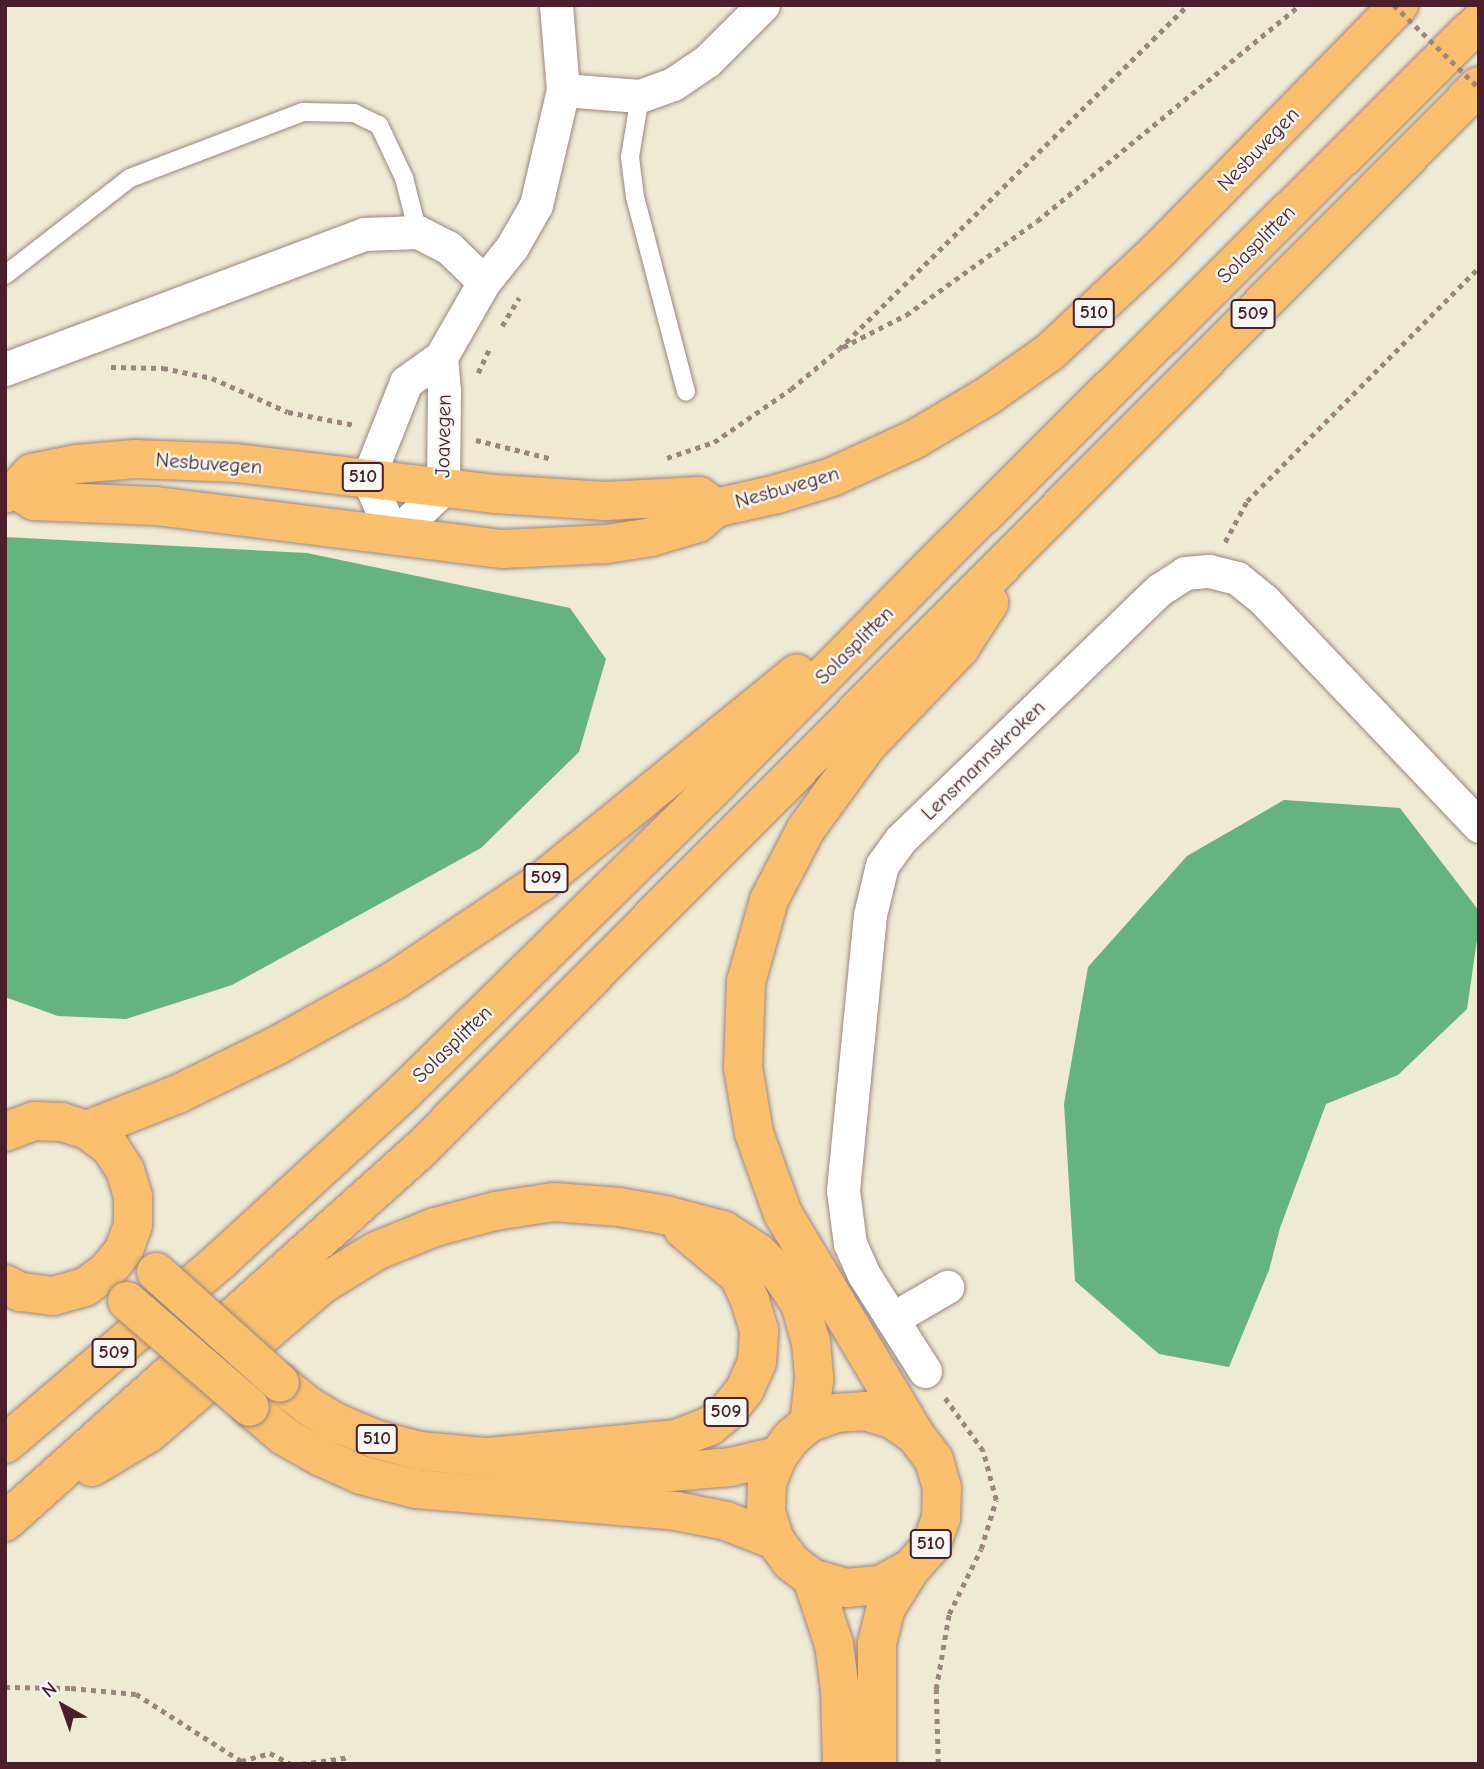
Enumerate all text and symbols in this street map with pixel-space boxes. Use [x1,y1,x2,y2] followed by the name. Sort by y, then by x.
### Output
[1212,102,1304,196] street label: Nesbuvegen
[1211,199,1301,289] street label: Solasplitten
[1071,298,1117,328] road number: 510
[1230,298,1276,330] road number: 509
[430,394,456,478] street label: Joavegen
[155,447,263,479] street label: Nesbuvegen
[732,460,842,514] street label: Nesbuvegen
[340,462,386,492] road number: 510
[809,600,899,690] street label: Solasplitten
[916,695,1050,825] street label: Lensmannskroken
[523,862,569,894] road number: 509
[407,1000,497,1088] street label: Solasplitten
[91,1338,137,1368] road number: 509
[703,1396,749,1428] road number: 509
[354,1424,400,1455] road number: 510
[908,1528,954,1560] road number: 510
[28,1671,98,1741] north arrow
[38,1678,61,1702] text: N

